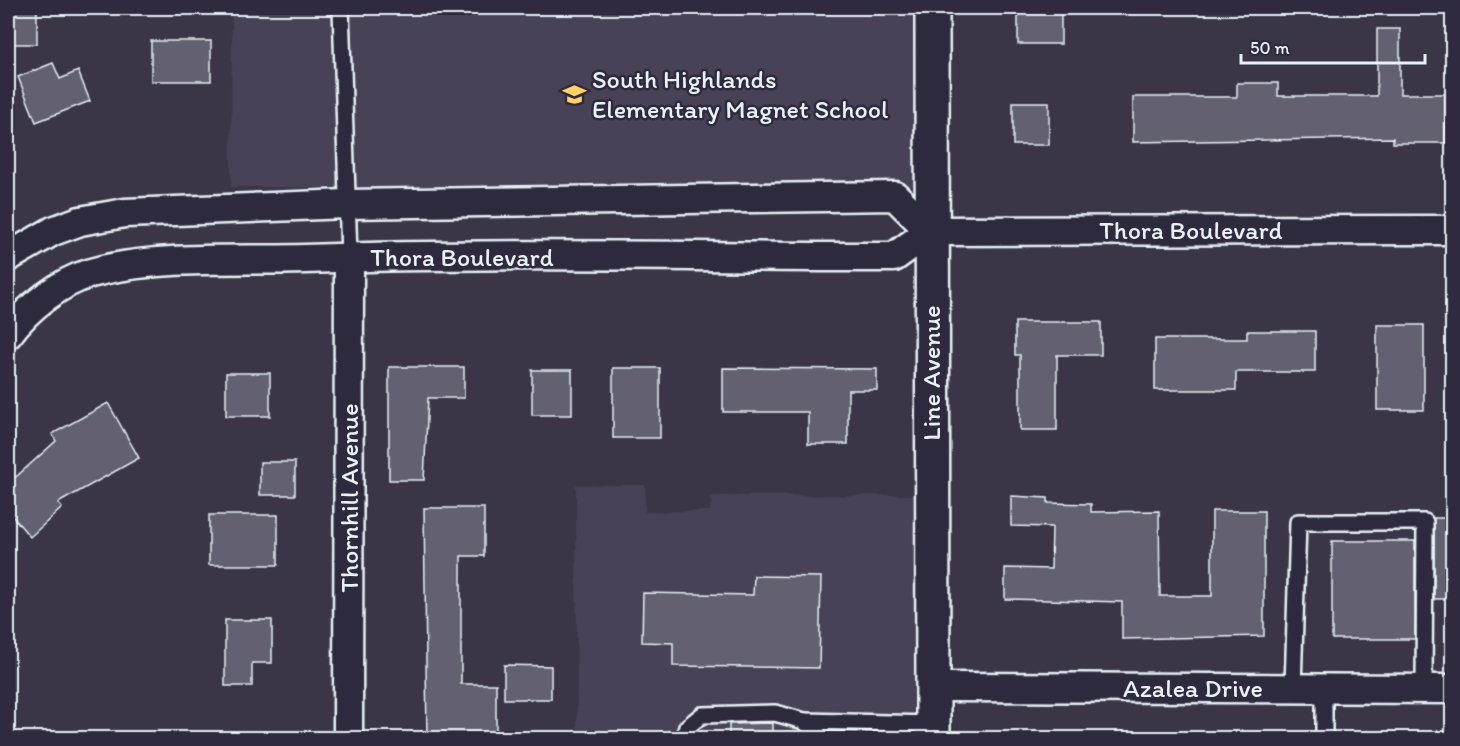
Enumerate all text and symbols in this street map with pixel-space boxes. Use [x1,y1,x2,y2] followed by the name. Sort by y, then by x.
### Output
[1241,27,1426,65] scale bar
[1250,37,1290,59] text: 50 m
[592,63,888,125] place label: South Highlands Elementary Magnet School
[561,81,587,107] school or university icon: South Highlands Elementary Magnet School
[1099,214,1283,246] street label: Thora Boulevard
[370,241,554,273] street label: Thora Boulevard
[915,305,947,441] street label: Line Avenue
[333,403,365,593] street label: Thornhill Avenue
[1123,672,1263,704] street label: Azalea Drive

